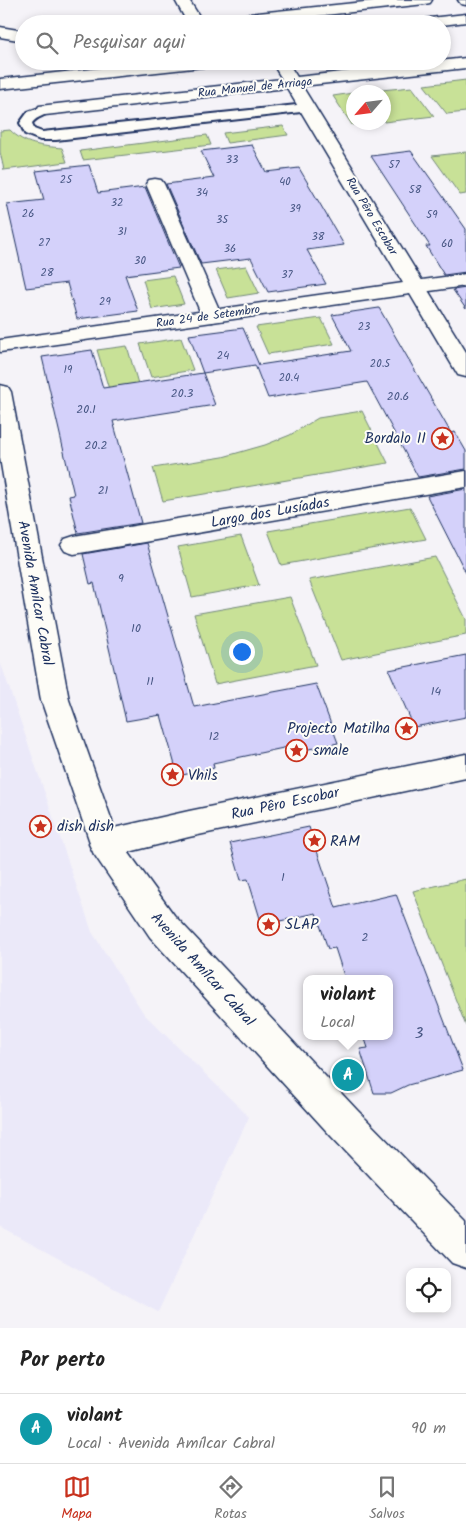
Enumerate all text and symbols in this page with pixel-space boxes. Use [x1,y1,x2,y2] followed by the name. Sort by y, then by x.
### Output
[15,15,451,70] search box
[73,28,185,58] text: Pesquisar aqui
[33,29,61,57] icon: search
[197,72,314,103] street label: Rua Manuel de Arriaga
[346,85,391,130] north arrow
[226,151,238,169] house number: 33
[389,156,400,174] house number: 57
[60,171,73,189] house number: 25
[279,173,291,191] house number: 40
[341,174,403,260] street label: Rua Pêro Escobar
[409,181,422,199] house number: 58
[196,184,208,202] house number: 34
[111,194,123,212] house number: 32
[289,200,301,218] house number: 39
[22,205,34,223] house number: 26
[426,206,438,224] house number: 59
[216,211,229,229] house number: 35
[117,223,127,241] house number: 31
[312,228,325,246] house number: 38
[38,234,51,252] house number: 27
[441,235,453,253] house number: 60
[224,240,236,258] house number: 36
[134,252,146,270] house number: 30
[40,264,54,282] house number: 28
[281,266,294,284] house number: 37
[99,293,112,311] house number: 29
[155,300,261,333] street label: Rua 24 de Setembro
[358,318,370,336] house number: 23
[217,347,229,365] house number: 24
[370,355,391,373] house number: 20.5
[64,361,73,379] house number: 19
[279,369,299,387] house number: 20.4
[171,384,193,403] house number: 20.3
[387,387,409,406] house number: 20.6
[76,400,96,419] house number: 20.1
[430,426,454,450] place icon: Bordalo II
[364,427,426,451] place label: Bordalo II
[85,436,107,455] house number: 20.2
[98,481,109,500] house number: 21
[209,491,332,535] street label: Largo dos Lusíadas
[10,519,60,668] street label: Avenida Amílcar Cabral
[118,569,124,588] house number: 9
[131,619,141,638] house number: 10
[229,639,255,665] your location
[146,672,154,691] house number: 11
[431,682,442,701] house number: 14
[394,716,418,740] place icon: Projecto Matilha
[287,717,390,741] place label: Projecto Matilha
[209,727,219,746] house number: 12
[285,738,309,762] place icon: smale
[313,739,349,763] place label: smale
[160,763,184,787] place icon: Vhils
[188,764,218,788] place label: Vhils
[229,781,343,827] street label: Rua Pêro Escobar
[29,814,53,838] place icon: dish dish
[57,815,114,839] place label: dish dish
[302,829,326,853] place icon: RAM
[330,830,360,854] place label: RAM
[281,868,285,887] house number: 1
[144,907,261,1033] street label: Avenida Amílcar Cabral
[257,912,281,936] place icon: SLAP
[285,913,319,937] place label: SLAP
[362,928,369,947] house number: 2
[303,975,393,1040] popup
[320,980,376,1010] text: violant
[320,1010,355,1035] text: Local
[415,1022,424,1046] house number: 3
[332,1056,364,1094] pin: A
[406,1268,451,1313] map controls
[406,1268,451,1313] button: locate
[20,1344,105,1377] text: Por perto
[67,1401,122,1431] text: violant
[31,1416,41,1441] text: A
[411,1416,446,1441] text: 90 m
[67,1431,275,1456] text: Local · Avenida Amílcar Cabral
[61,1473,92,1525] tab: Mapa
[214,1473,247,1525] tab: Rotas
[369,1473,405,1525] tab: Salvos

